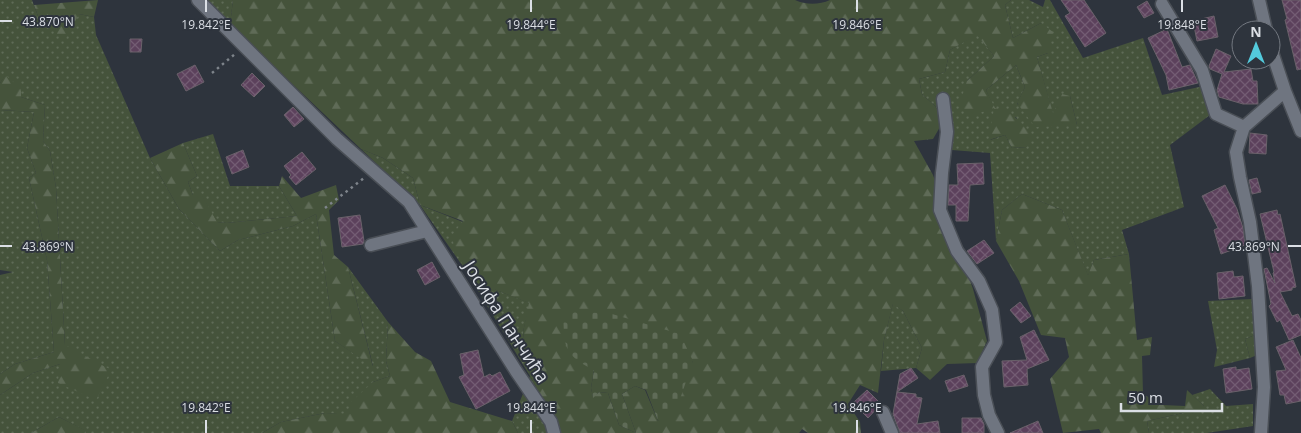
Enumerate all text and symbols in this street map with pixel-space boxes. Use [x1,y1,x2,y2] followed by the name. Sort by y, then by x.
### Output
[22,13,74,30] text: 43.870°N
[181,16,231,33] text: 19.842°E
[506,16,556,33] text: 19.844°E
[832,16,882,33] text: 19.846°E
[1157,16,1207,33] text: 19.848°E
[1231,20,1281,70] north arrow
[1250,22,1262,41] text: N
[22,238,74,255] text: 43.869°N
[1228,238,1280,255] text: 43.869°N
[457,254,555,387] street label: Јосифа Панчића
[1121,380,1222,412] scale bar
[1128,387,1163,407] text: 50 m
[181,399,231,416] text: 19.842°E
[506,399,556,416] text: 19.844°E
[832,399,882,416] text: 19.846°E

